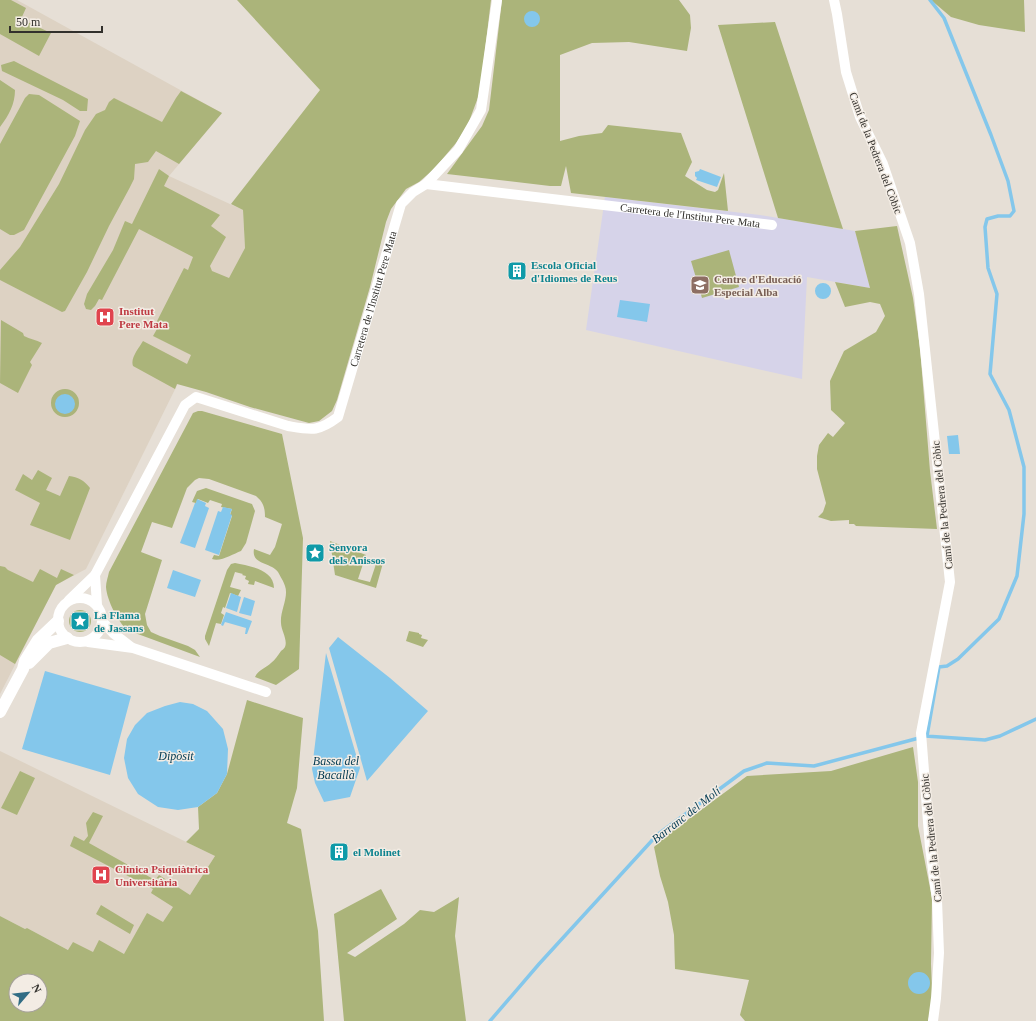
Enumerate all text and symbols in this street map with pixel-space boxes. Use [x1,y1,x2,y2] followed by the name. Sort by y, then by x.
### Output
[10,8,102,34] scale bar
[16,15,41,29] text: 50 m
[847,91,905,216] street label: Camí de la Pedrera del Còbic
[620,201,761,230] street label: Carretera de l'Institut Pere Mata
[347,229,399,368] street label: Carretera de l'Institut Pere Mata
[531,259,618,284] place label: Escola Oficial d'Idiomes de Reus
[506,260,528,282] building icon: Escola Oficial d'Idiomes de Reus
[714,273,802,298] place label: Centre d'Educació Especial Alba
[689,274,711,296] school or university icon: Centre d'Educació Especial Alba
[119,305,168,330] place label: Institut Pere Mata
[94,306,116,328] hospital icon: Institut Pere Mata
[929,440,955,570] street label: Camí de la Pedrera del Còbic
[329,541,386,566] place label: Senyora dels Anissos
[304,542,326,564] place icon: Senyora dels Anissos
[94,609,144,634] place label: La Flama de Jassans
[69,610,91,632] place icon: La Flama de Jassans
[157,749,194,763] water label: Dipòsit
[313,754,360,782] water label: Bassa del Bacallà
[918,773,944,903] street label: Camí de la Pedrera del Còbic
[649,783,724,846] water label: Barranc del Molí
[328,841,350,863] building icon: el Molinet
[353,846,401,858] place label: el Molinet
[115,863,209,888] place label: Clínica Psiquiàtrica Universitària
[90,864,112,886] hospital icon: Clínica Psiquiàtrica Universitària
[8,973,48,1013] north arrow
[30,982,44,995] text: N

